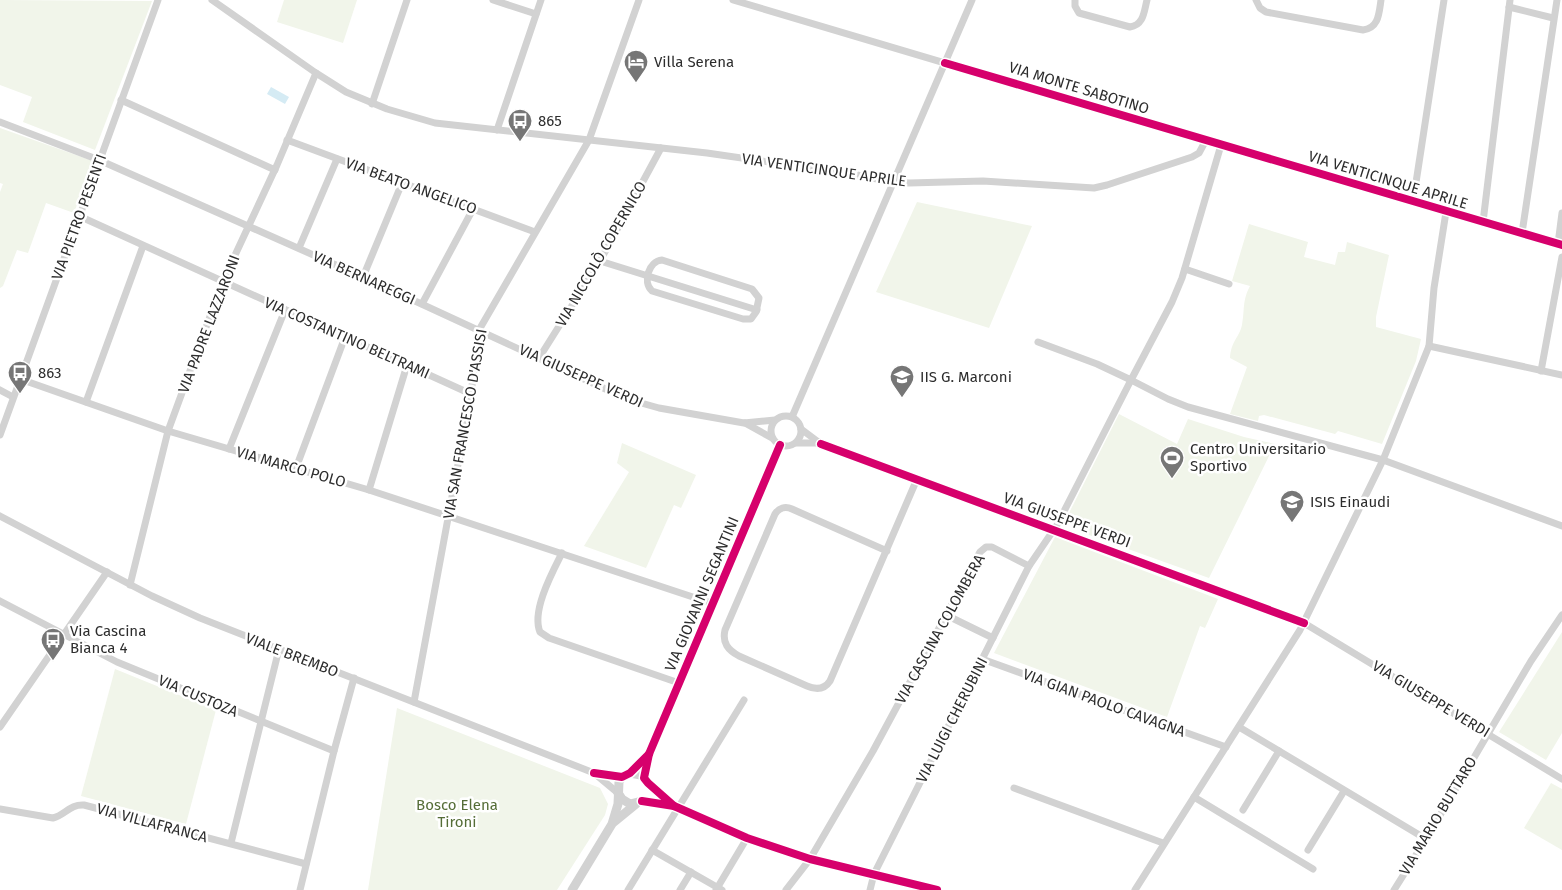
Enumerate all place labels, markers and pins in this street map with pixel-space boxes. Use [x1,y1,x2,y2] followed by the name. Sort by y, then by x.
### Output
[623,49,649,83] hotel icon: Villa Serena
[654,53,734,71] place label: Villa Serena
[507,108,533,142] bus stop icon: 865
[538,112,562,130] place label: 865
[7,360,33,394] bus stop icon: 863
[38,364,62,382] place label: 863
[889,364,915,398] school or university icon: IIS G. Marconi
[920,368,1012,386] place label: IIS G. Marconi
[1190,440,1326,475] place label: Centro Universitario Sportivo
[1159,445,1185,479] sports icon: Centro Universitario Sportivo
[1279,489,1305,523] school or university icon: ISIS Einaudi
[1310,493,1390,511] place label: ISIS Einaudi
[70,622,146,657] place label: Via Cascina Bianca 4
[40,627,66,661] bus stop icon: Via Cascina Bianca 4

